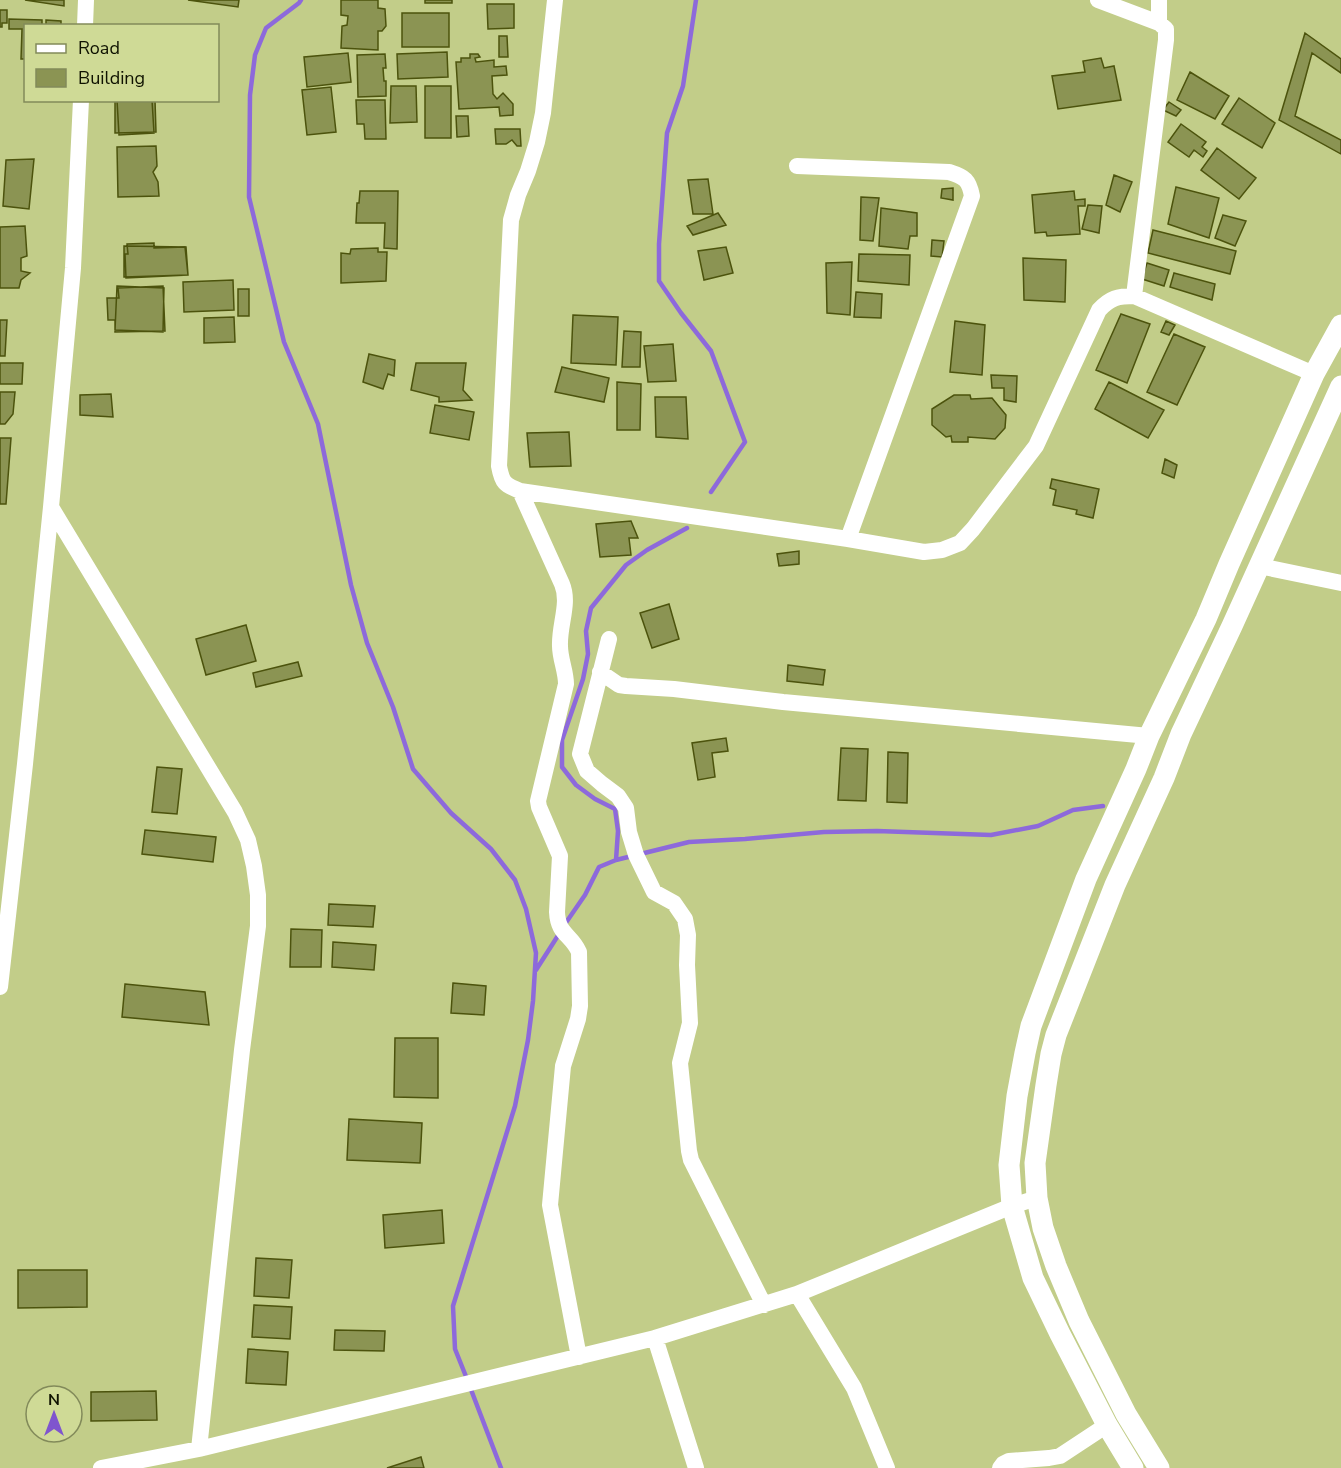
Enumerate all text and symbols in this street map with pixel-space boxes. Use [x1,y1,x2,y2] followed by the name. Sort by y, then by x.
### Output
[24,24,219,102] legend
[78,36,120,60] text: Road
[78,66,145,90] text: Building
[24,1384,84,1444] north arrow
[48,1389,60,1411] text: N

